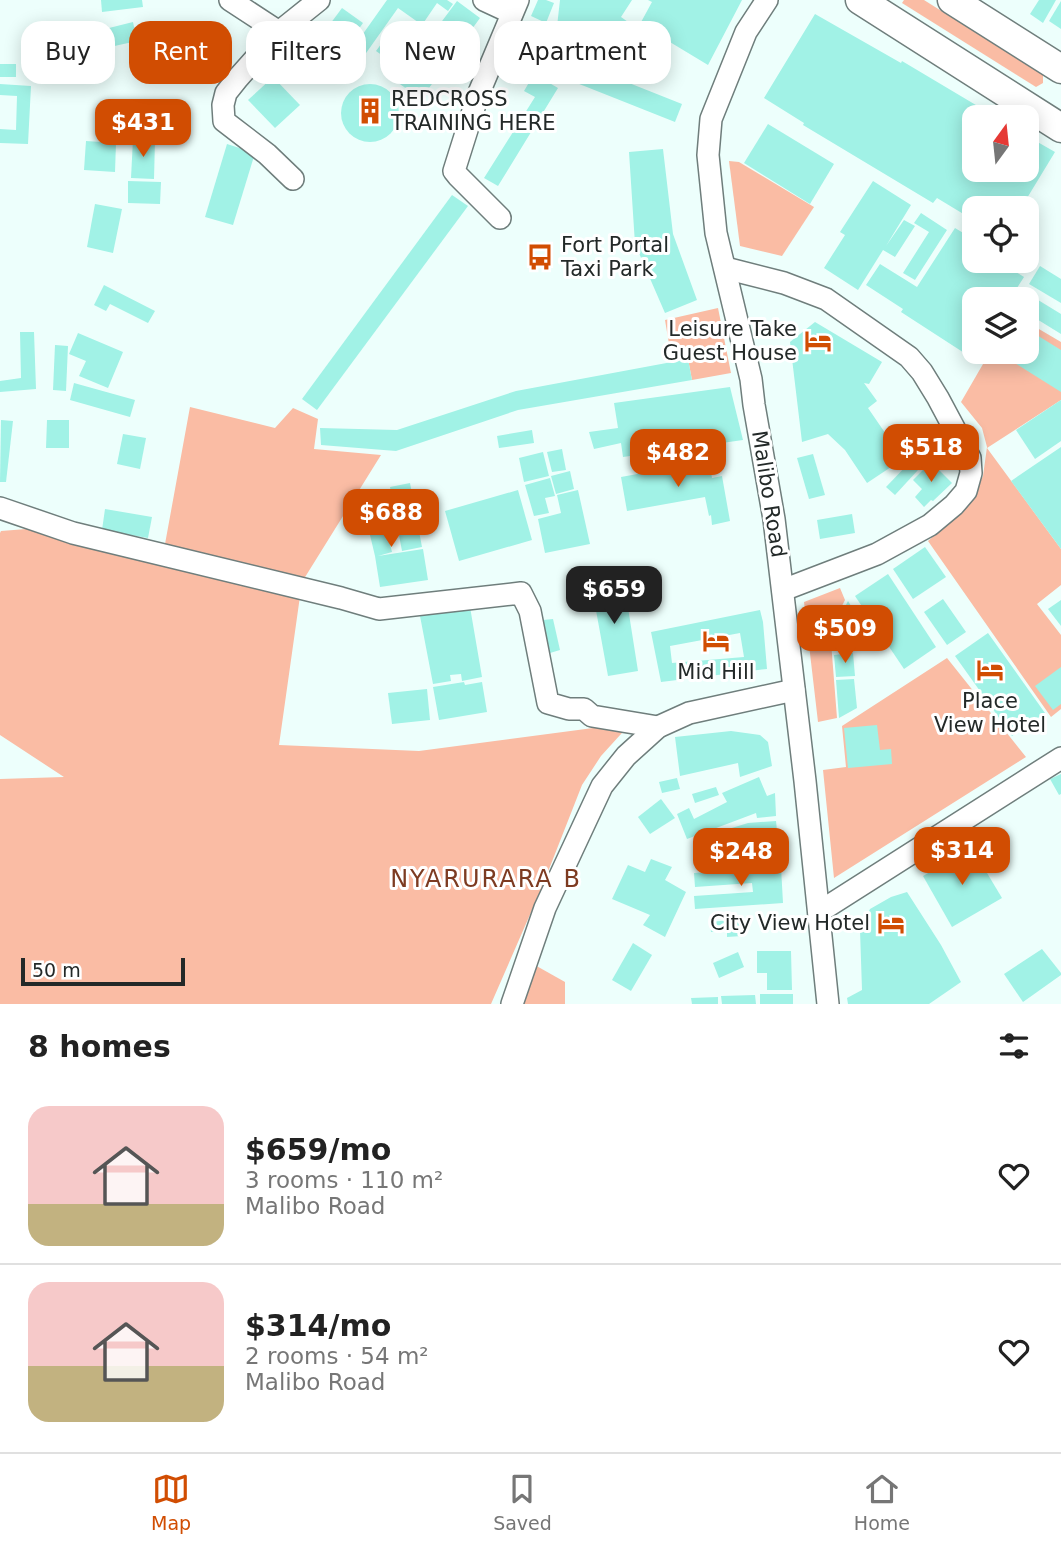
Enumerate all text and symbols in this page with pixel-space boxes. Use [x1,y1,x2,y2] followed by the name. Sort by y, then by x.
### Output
[21,21,115,84] chip: Buy
[129,21,232,84] chip: Rent
[246,21,366,84] chip: Filters
[380,21,480,84] chip: New
[494,21,671,84] chip: Apartment
[390,87,556,135] place label: REDCROSS TRAINING HERE
[355,96,385,126] building icon: REDCROSS TRAINING HERE
[102,100,184,159] pin: $431
[962,105,1040,182] north arrow
[962,105,1039,364] map controls
[111,109,175,135] text: $431
[962,196,1039,273] button: locate
[560,233,669,281] place label: Fort Portal Taxi Park
[525,242,555,272] bus stop icon: Fort Portal Taxi Park
[962,287,1039,364] button: layers
[663,317,797,365] place label: Leisure Take Guest House
[803,326,833,356] hotel icon: Leisure Take Guest House
[890,424,972,484] pin: $518
[747,429,791,559] street label: Malibo Road
[637,430,719,489] pin: $482
[899,434,963,460] text: $518
[646,439,710,465] text: $482
[350,490,432,549] pin: $688
[359,499,423,525] text: $688
[573,566,655,626] pin: $659
[582,576,646,602] text: $659
[804,606,886,665] pin: $509
[813,615,877,641] text: $509
[701,626,731,656] hotel icon: Mid Hill
[975,655,1005,685] hotel icon: Place View Hotel
[677,660,755,684] place label: Mid Hill
[934,689,1046,737] place label: Place View Hotel
[700,828,782,888] pin: $248
[921,828,1003,887] pin: $314
[930,837,994,863] text: $314
[709,838,773,864] text: $248
[390,865,582,893] district label: NYARURARA B
[876,908,906,938] hotel icon: City View Hotel
[710,911,870,935] place label: City View Hotel
[21,955,186,987] scale bar
[32,959,81,981] text: 50 m
[995,1027,1033,1065] icon: filters
[28,1029,171,1064] text: 8 homes
[245,1132,391,1167] text: $659/mo
[84,1134,168,1218] icon: home
[995,1157,1033,1195] icon: heart
[245,1167,443,1193] text: 3 rooms · 110 m²
[245,1193,385,1219] text: Malibo Road
[245,1308,391,1343] text: $314/mo
[84,1310,168,1394] icon: home
[995,1333,1033,1371] icon: heart
[245,1343,429,1369] text: 2 rooms · 54 m²
[245,1369,385,1395] text: Malibo Road
[151,1470,191,1534] tab: Map
[493,1470,552,1534] tab: Saved
[854,1470,910,1534] tab: Home

